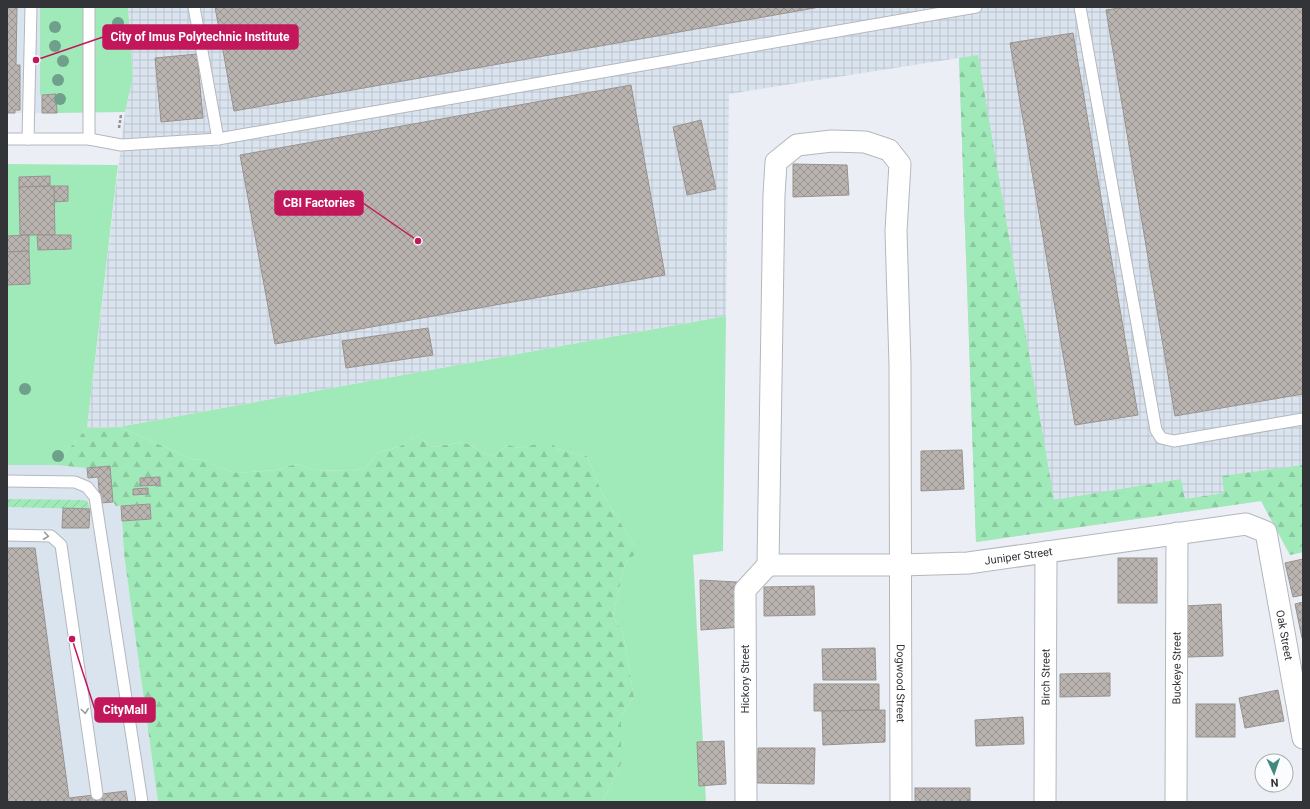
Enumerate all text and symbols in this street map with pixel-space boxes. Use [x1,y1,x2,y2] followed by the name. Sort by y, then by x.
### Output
[103,25,298,49] callout: City of Imus Polytechnic Institute
[110,30,290,44] text: City of Imus Polytechnic Institute
[275,191,363,215] callout: CBI Factories
[283,196,355,210] text: CBI Factories
[43,532,49,541] one-way arrow
[984,545,1054,567] street label: Juniper Street
[1274,609,1295,662] street label: Oak Street
[1170,631,1183,704] street label: Buckeye Street
[739,644,752,713] street label: Hickory Street
[894,644,907,723] street label: Dogwood Street
[1039,648,1052,705] street label: Birch Street
[95,698,155,722] callout: CityMall
[103,703,147,717] text: CityMall
[80,708,89,714] one-way arrow
[1254,753,1294,793] north arrow
[1270,776,1279,789] text: N

